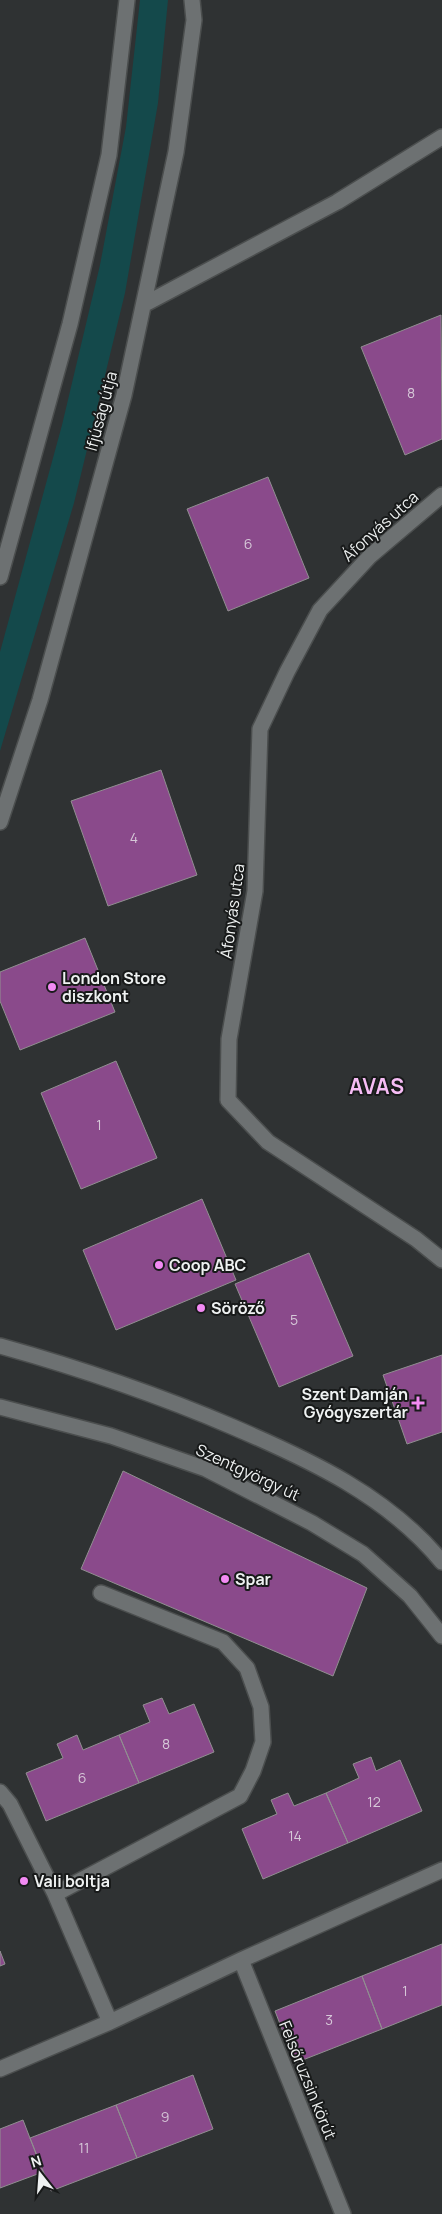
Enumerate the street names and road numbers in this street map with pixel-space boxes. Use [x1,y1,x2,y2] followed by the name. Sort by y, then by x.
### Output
[80,369,122,453] street label: Ifjúság útja
[337,486,423,566] street label: Áfonyás utca
[214,862,250,960] street label: Áfonyás utca
[192,1438,304,1506] street label: Szentgyörgy út
[274,2017,342,2143] street label: Felsőruzsin körút

